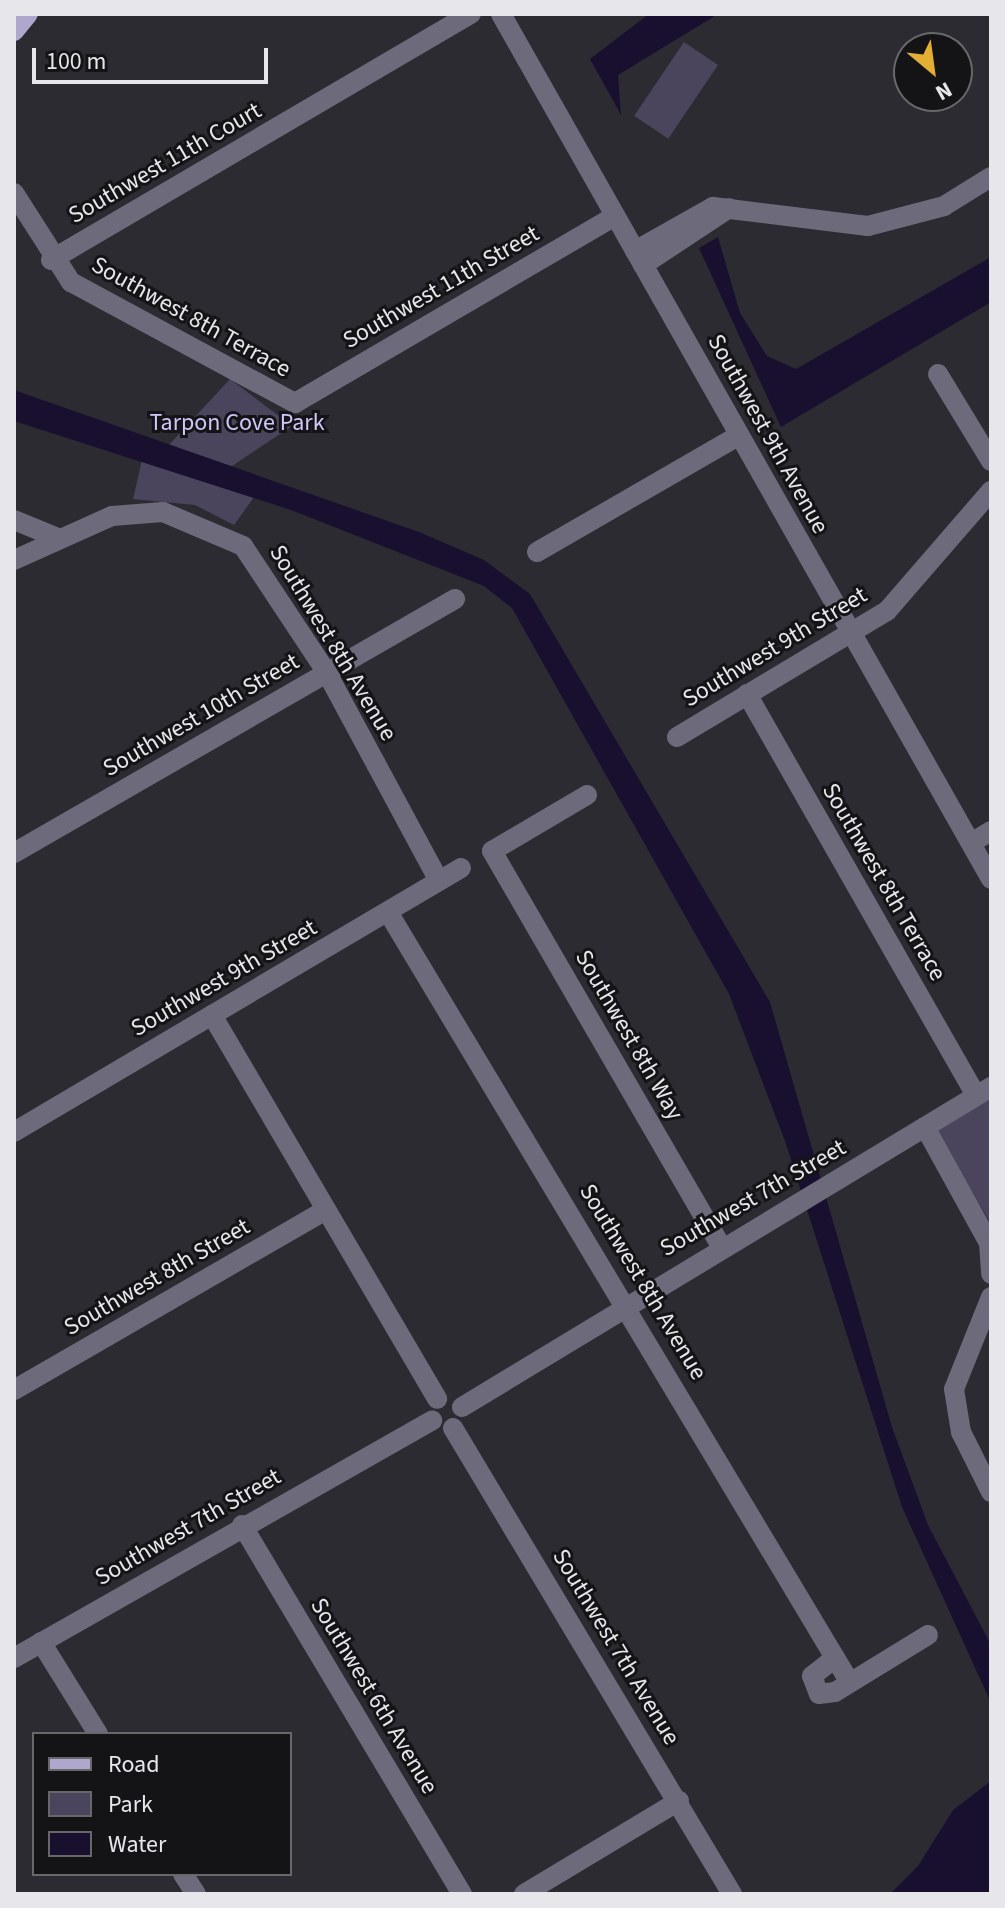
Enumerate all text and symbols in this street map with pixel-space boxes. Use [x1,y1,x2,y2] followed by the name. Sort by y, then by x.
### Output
[36,32,272,82] scale bar
[893,32,973,112] north arrow
[46,44,106,79] text: 100 m
[930,74,958,109] text: N
[64,96,266,230] street label: Southwest 11th Court
[338,219,544,355] street label: Southwest 11th Street
[86,250,296,384] street label: Southwest 8th Terrace
[701,329,835,539] street label: Southwest 9th Avenue
[149,409,325,437] park label: Tarpon Cove Park
[263,540,403,746] street label: Southwest 8th Avenue
[678,581,872,713] street label: Southwest 9th Street
[98,647,304,783] street label: Southwest 10th Street
[816,778,952,986] street label: Southwest 8th Terrace
[126,913,322,1043] street label: Southwest 9th Street
[569,945,689,1125] street label: Southwest 8th Way
[655,1133,851,1263] street label: Southwest 7th Street
[573,1179,713,1385] street label: Southwest 8th Avenue
[59,1212,255,1342] street label: Southwest 8th Street
[90,1462,286,1592] street label: Southwest 7th Street
[546,1544,686,1750] street label: Southwest 7th Avenue
[304,1593,444,1799] street label: Southwest 6th Avenue
[32,1732,292,1876] legend
[108,1747,160,1782] text: Road
[108,1787,153,1822] text: Park
[108,1827,166,1862] text: Water

